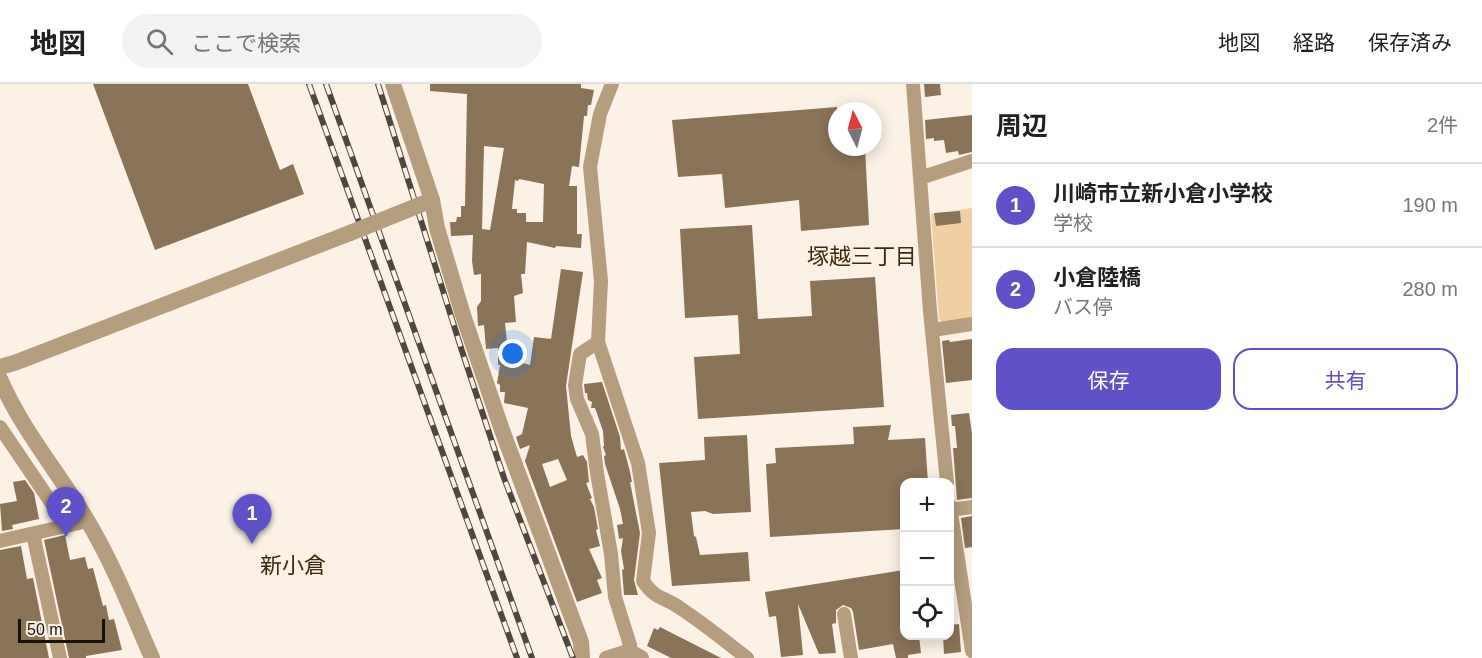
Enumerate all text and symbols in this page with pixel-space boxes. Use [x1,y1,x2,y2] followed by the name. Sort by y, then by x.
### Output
[122,14,542,68] search box
[143,25,176,58] icon: search
[30,28,86,59] text: 地図
[191,31,301,56] text: ここで検索
[1218,31,1260,54] text: 地図
[1293,31,1335,54] text: 経路
[1368,31,1452,54] text: 保存済み
[828,102,882,156] north arrow
[996,111,1048,141] text: 周辺
[1427,114,1458,136] text: 2件
[1053,181,1273,206] text: 川崎市立新小倉小学校
[1010,194,1021,216] text: 1
[1402,194,1458,216] text: 190 m
[1053,212,1093,234] text: 学校
[807,244,917,269] district label: 塚越三丁目
[1053,265,1141,290] text: 小倉陸橋
[1010,278,1021,300] text: 2
[1402,278,1458,300] text: 280 m
[1053,296,1113,318] text: バス停
[498,339,527,368] your location
[996,348,1221,410] button: 保存
[1233,348,1458,410] button: 共有
[900,478,954,640] map controls
[900,478,954,532] button: +
[46,488,86,537] pin: 2
[232,494,272,544] pin: 1
[900,532,954,586] button: −
[260,553,326,578] district label: 新小倉
[900,586,954,640] button: locate
[18,616,105,644] scale bar
[27,621,63,638] text: 50 m

